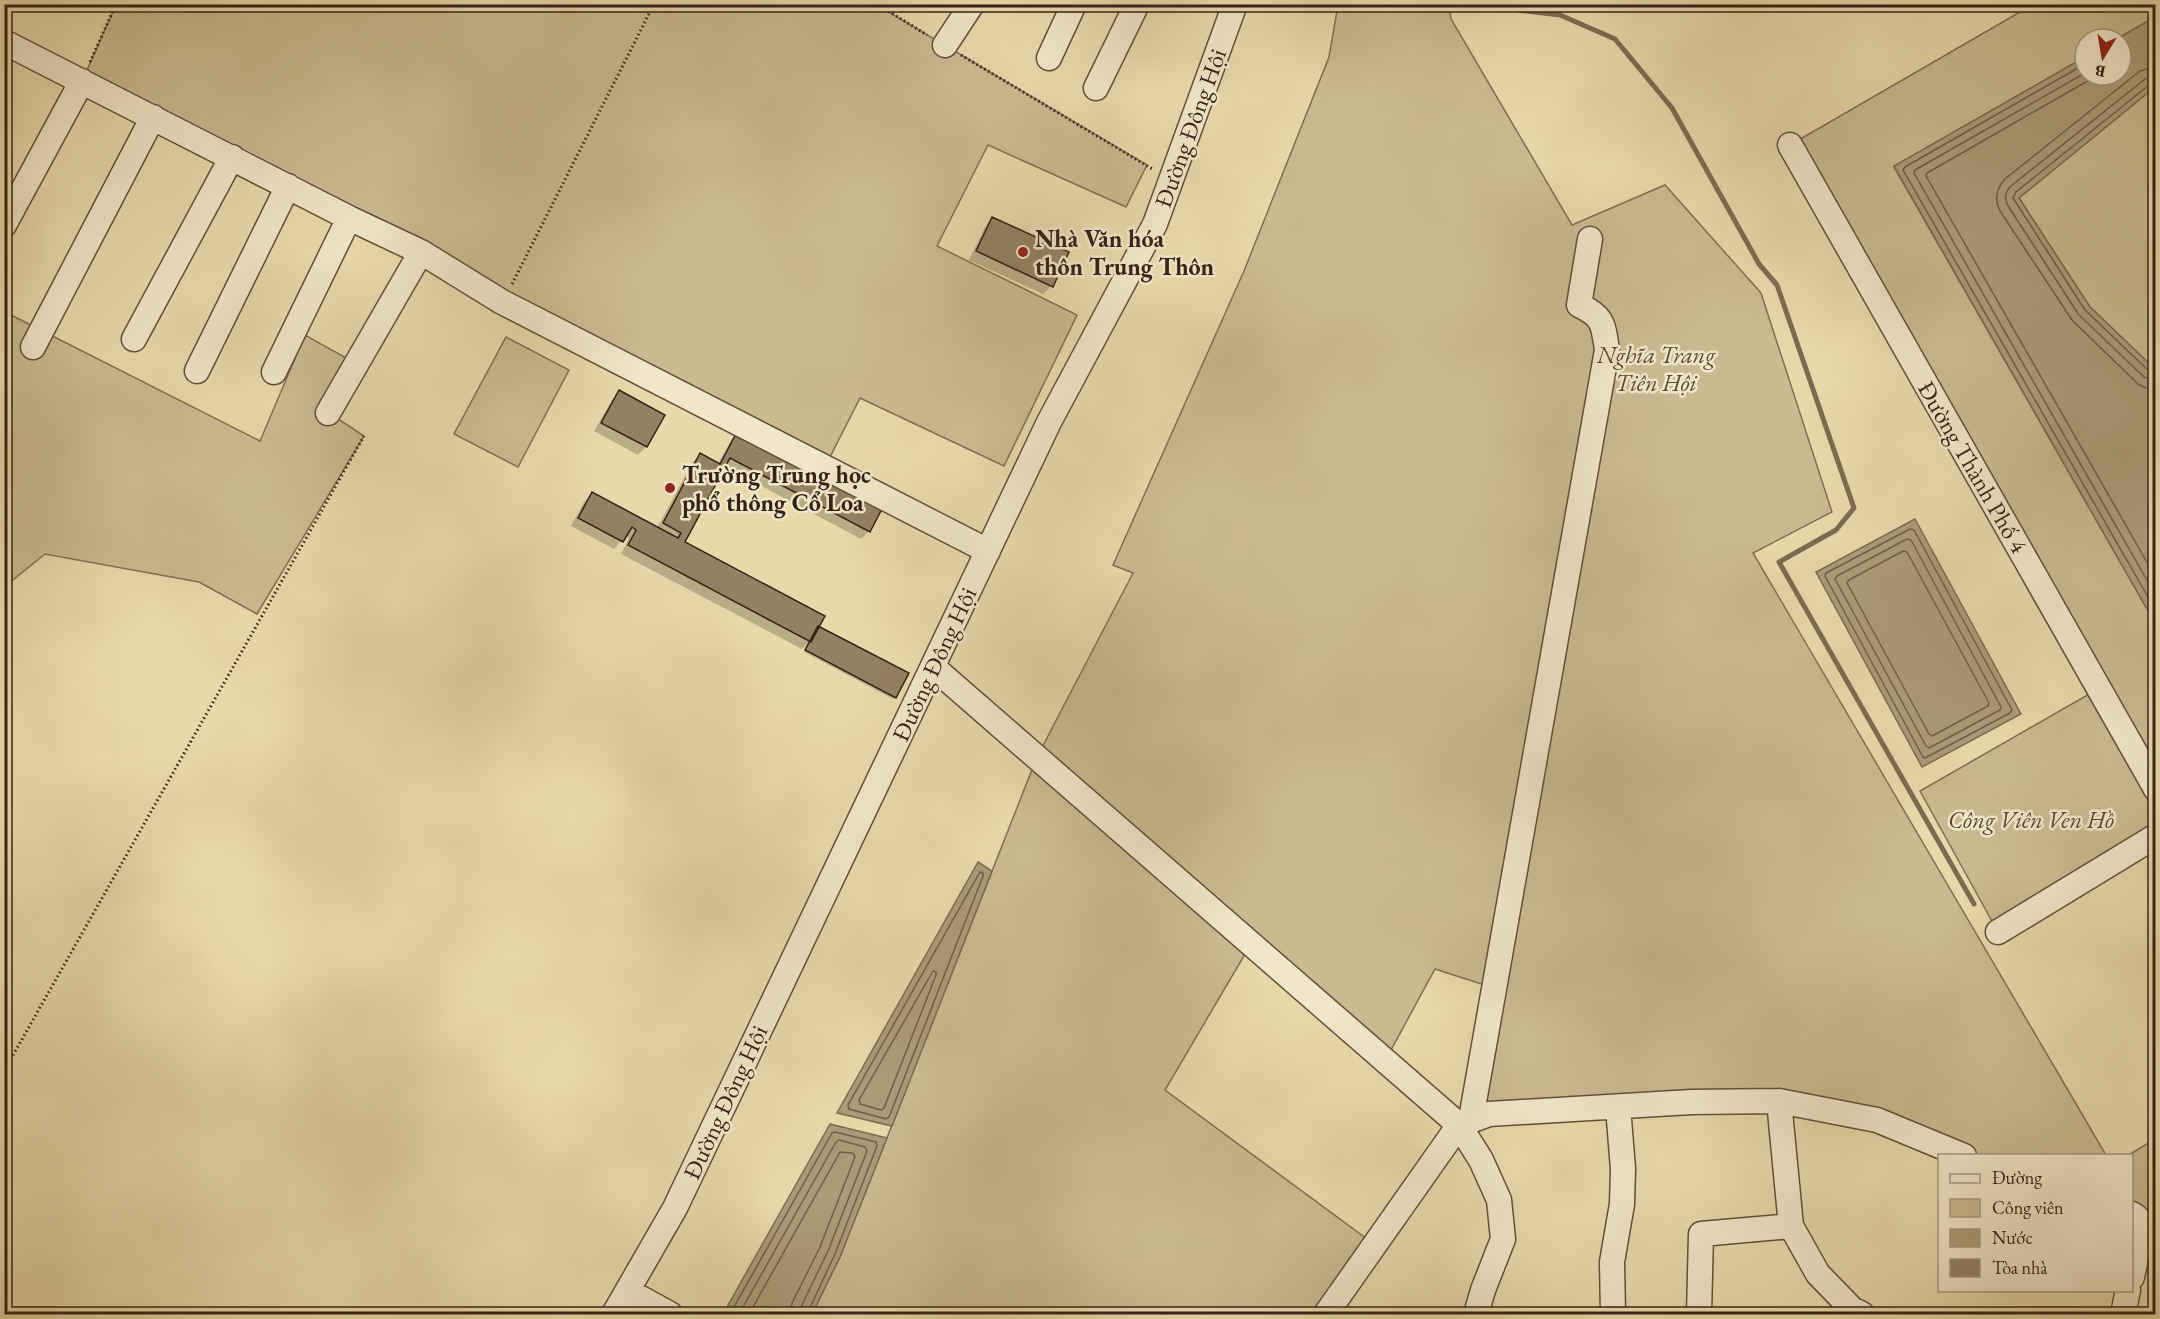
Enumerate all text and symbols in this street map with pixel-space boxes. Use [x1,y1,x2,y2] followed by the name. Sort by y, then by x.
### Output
[2073,27,2133,87] north arrow
[1147,44,1233,212] street label: Đường Đông Hội
[2093,60,2107,82] text: B
[1035,223,1215,283] place label: Nhà Văn hóa thôn Trung Thôn
[1016,245,1030,259] marker: Nhà Văn hóa thôn Trung Thôn
[1596,339,1716,398] park label: Nghĩa Trang Tiên Hội
[1911,376,2035,559] street label: Đường Thành Phố 4
[682,459,871,519] place label: Trường Trung học phổ thông Cổ Loa
[663,481,677,495] marker: Trường Trung học phổ thông Cổ Loa
[885,582,983,746] street label: Đường Đông Hội
[1948,804,2114,835] park label: Công Viên Ven Hồ
[676,1020,774,1184] street label: Đường Đông Hội
[1938,1154,2133,1292] legend
[1992,1166,2042,1189] text: Đường
[1992,1196,2064,1219] text: Công viên
[1992,1226,2033,1249] text: Nước
[1992,1256,2048,1279] text: Tòa nhà

